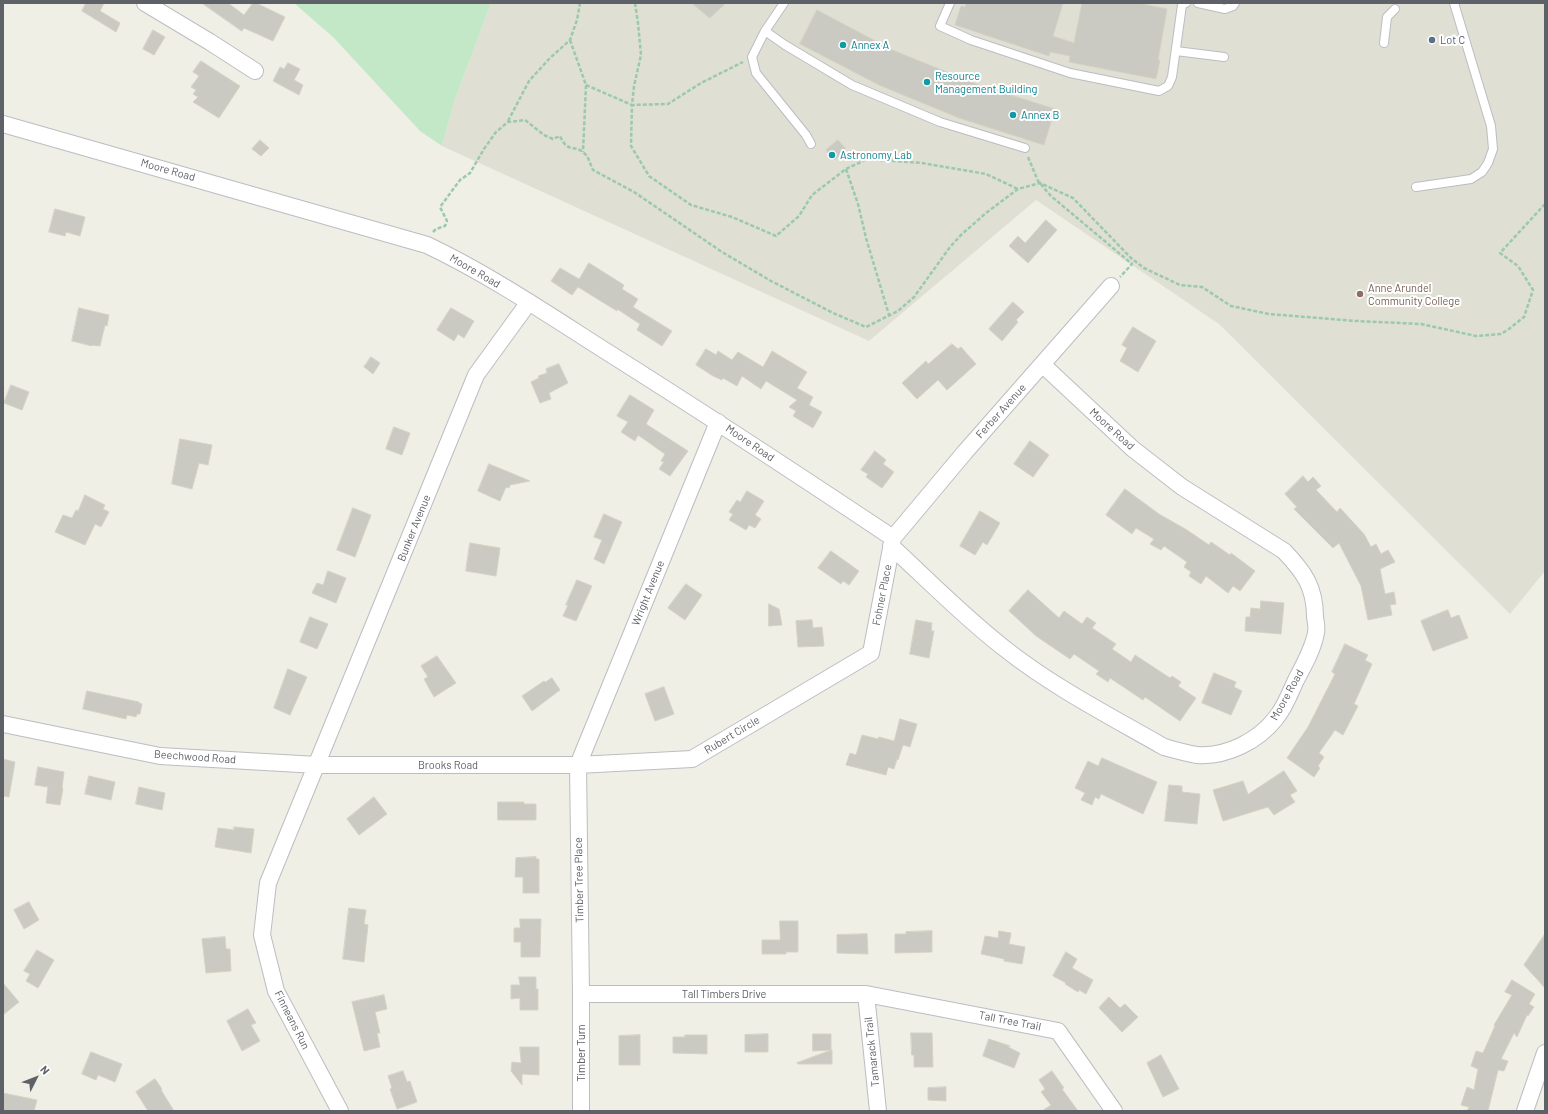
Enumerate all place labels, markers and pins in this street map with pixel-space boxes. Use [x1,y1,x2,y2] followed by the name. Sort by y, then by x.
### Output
[1440,33,1465,47] place label: Lot C
[1427,35,1437,45] marker: Lot C
[851,38,889,52] place label: Annex A
[838,40,848,50] marker: Annex A
[935,69,1037,95] place label: Resource Management Building
[922,77,932,87] marker: Resource Management Building
[1021,108,1060,122] place label: Annex B
[1008,110,1018,120] marker: Annex B
[840,148,912,162] place label: Astronomy Lab
[827,150,837,160] marker: Astronomy Lab
[1368,281,1460,307] place label: Anne Arundel Community College
[1355,289,1365,299] marker: Anne Arundel Community College

